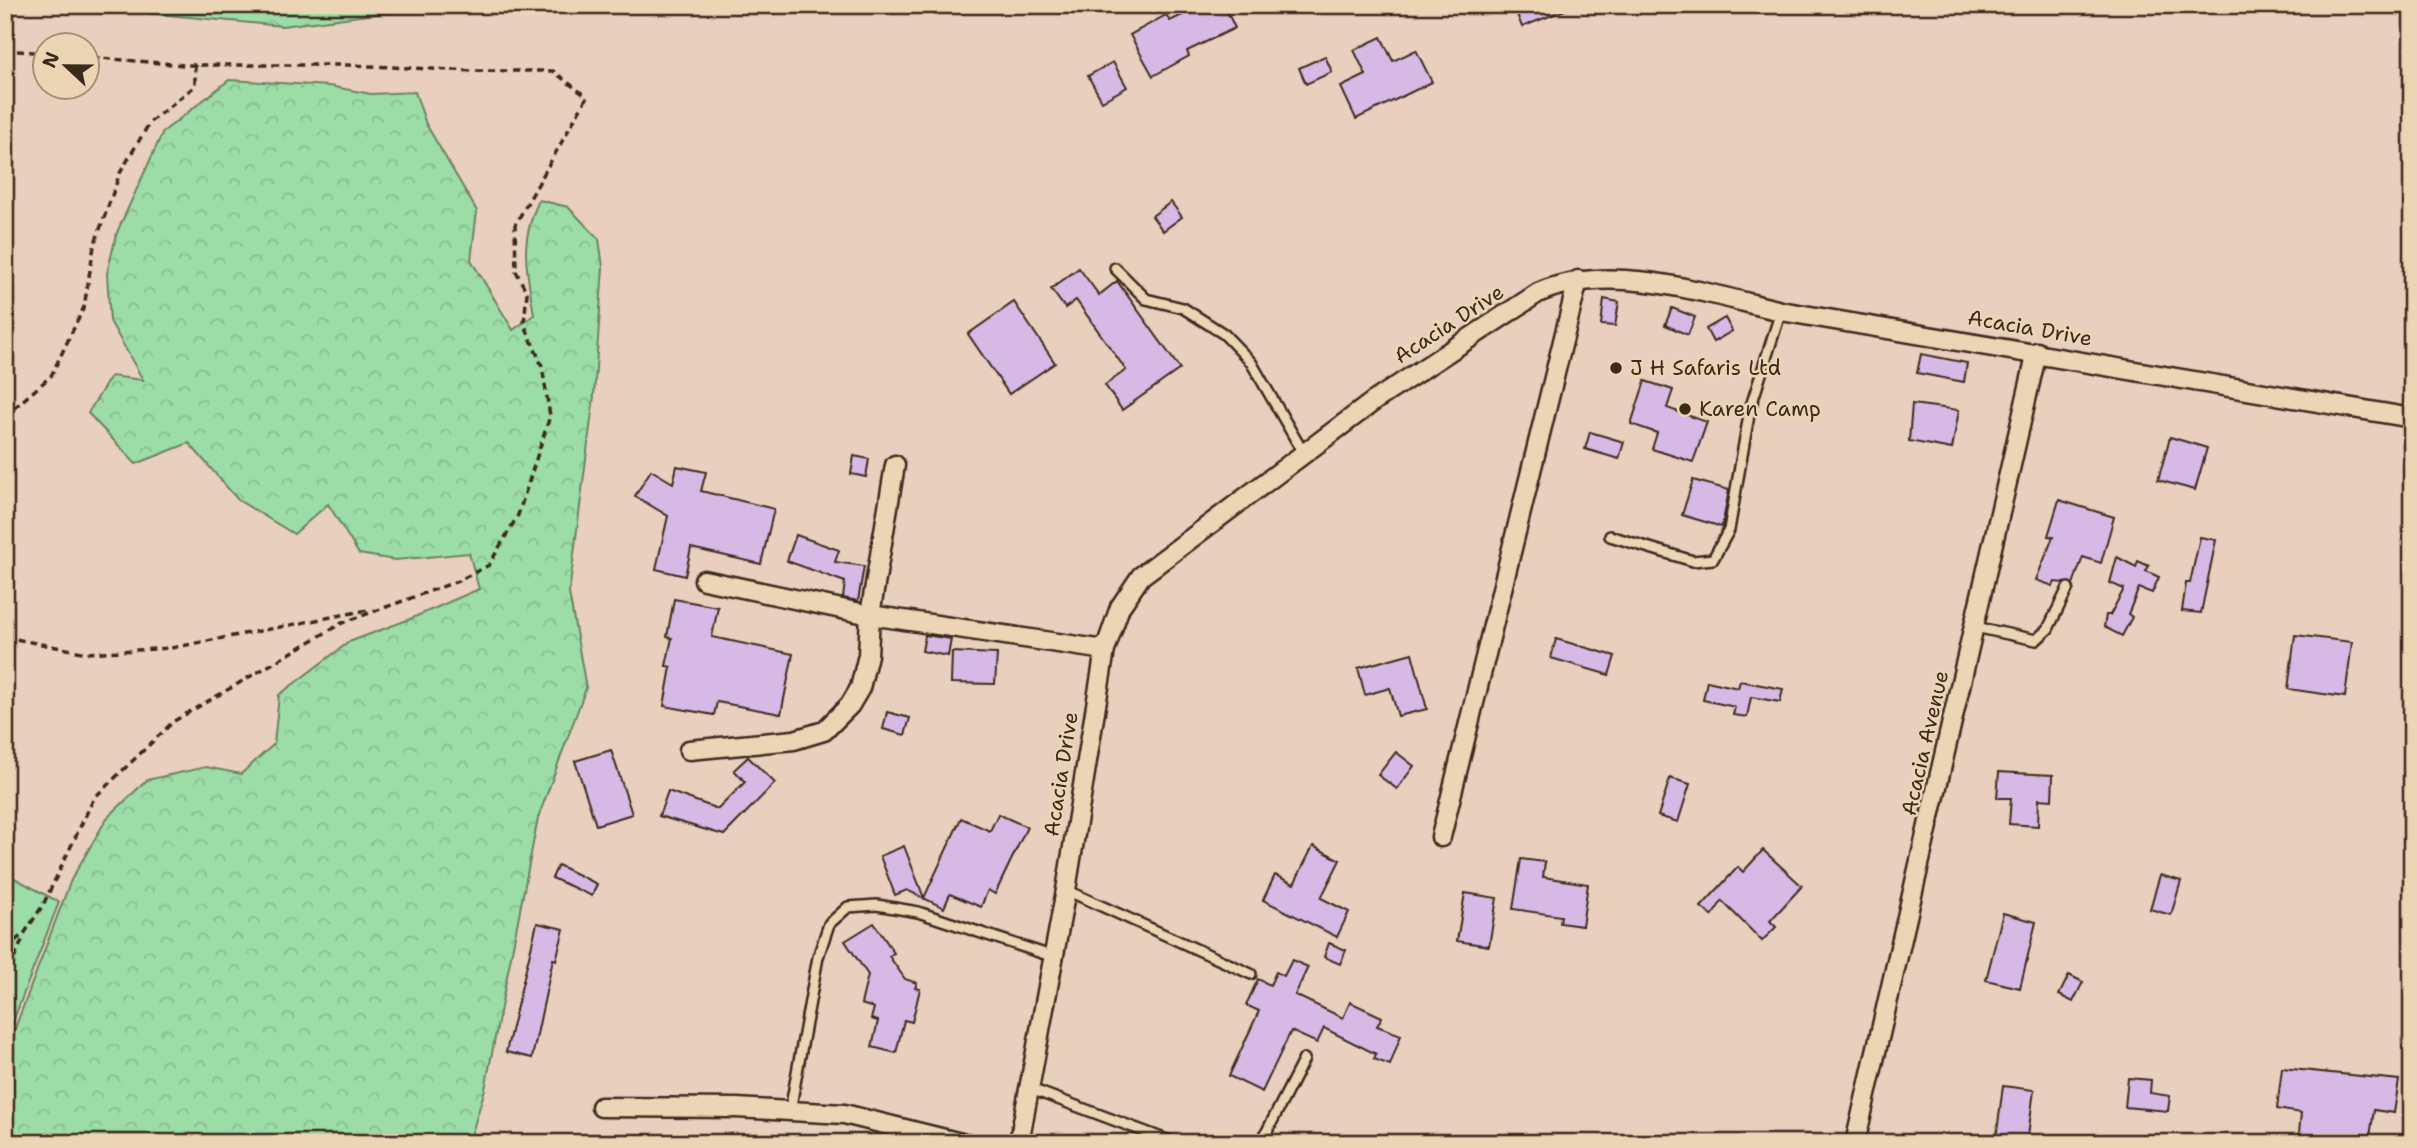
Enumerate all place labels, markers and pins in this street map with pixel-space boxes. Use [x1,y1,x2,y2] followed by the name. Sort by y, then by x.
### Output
[1630,354,1781,382] place label: J H Safaris Ltd
[1608,360,1624,376] marker: J H Safaris Ltd
[1699,395,1821,423] place label: Karen Camp
[1677,401,1693,417] marker: Karen Camp

